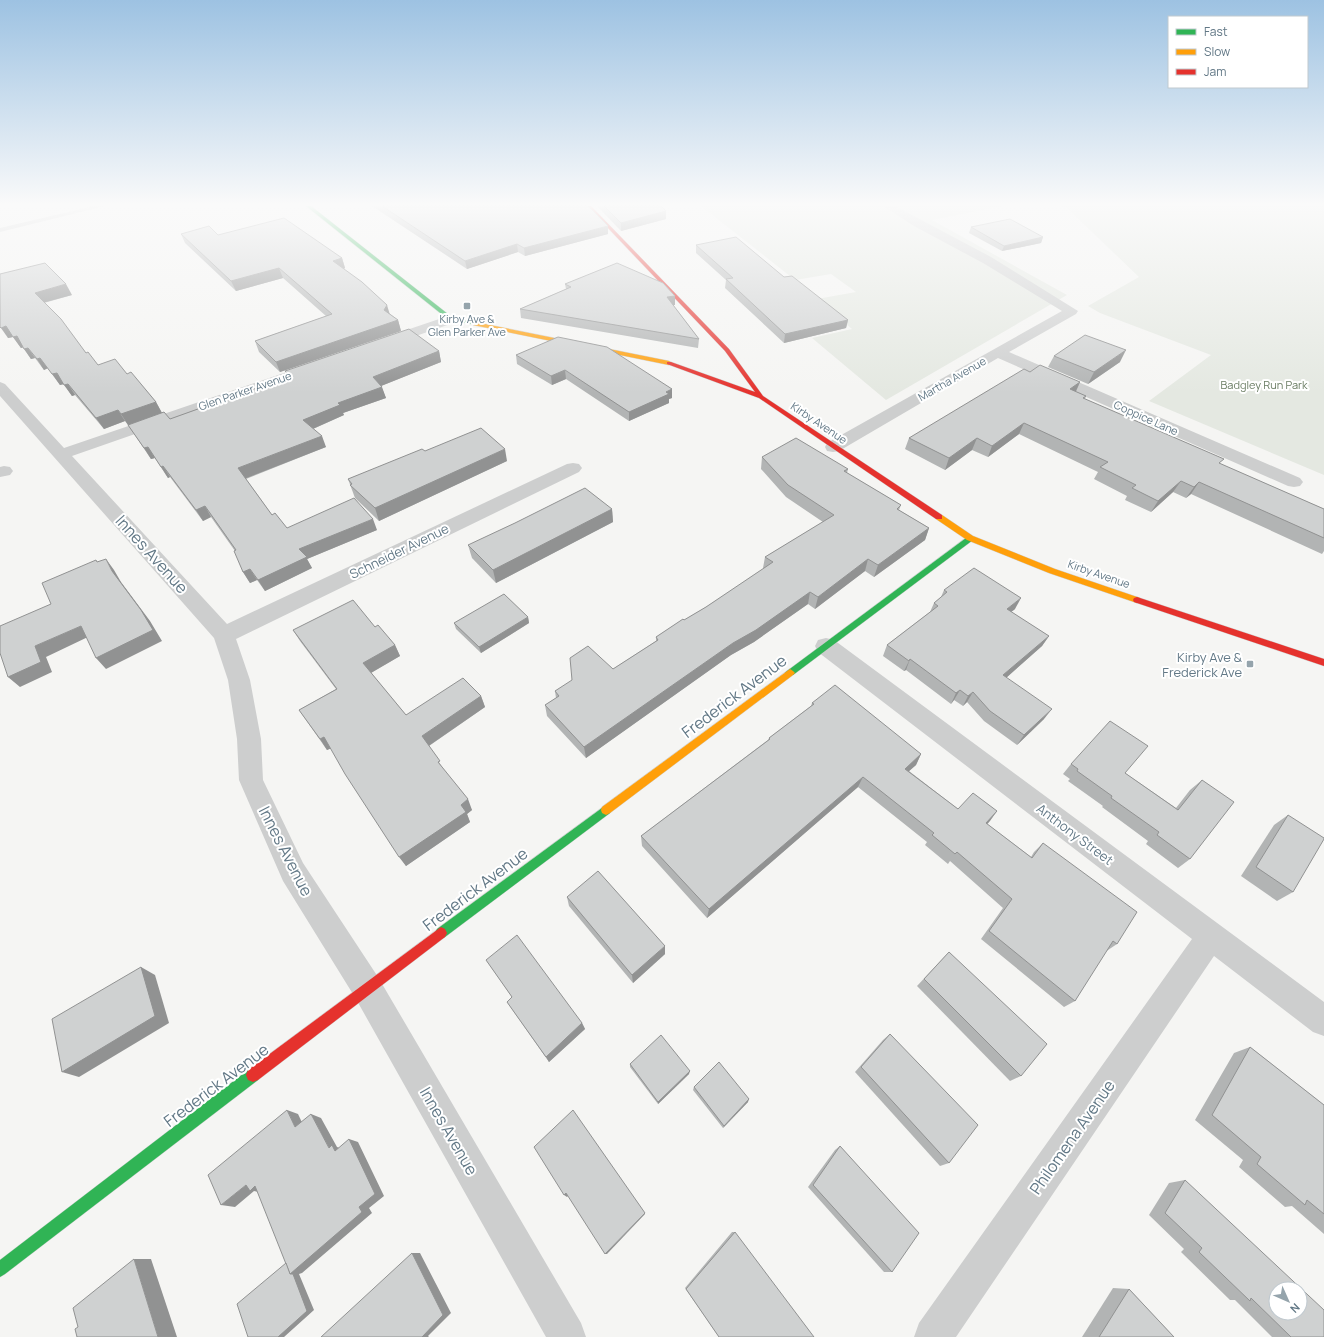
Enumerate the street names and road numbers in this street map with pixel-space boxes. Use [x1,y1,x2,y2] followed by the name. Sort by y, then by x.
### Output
[915,353,989,404] street label: Martha Avenue
[196,367,294,413] street label: Glen Parker Avenue
[1112,397,1181,439] street label: Coppice Lane
[788,398,851,447] street label: Kirby Avenue
[111,510,193,598] street label: Innes Avenue
[346,519,452,583] street label: Schneider Avenue
[1066,556,1133,591] street label: Kirby Avenue
[677,649,791,743] street label: Frederick Avenue
[1033,799,1117,869] street label: Anthony Street
[254,802,318,900] street label: Innes Avenue
[418,842,532,936] street label: Frederick Avenue
[159,1038,273,1132] street label: Frederick Avenue
[1024,1075,1120,1199] street label: Philomena Avenue
[415,1083,483,1179] street label: Innes Avenue

